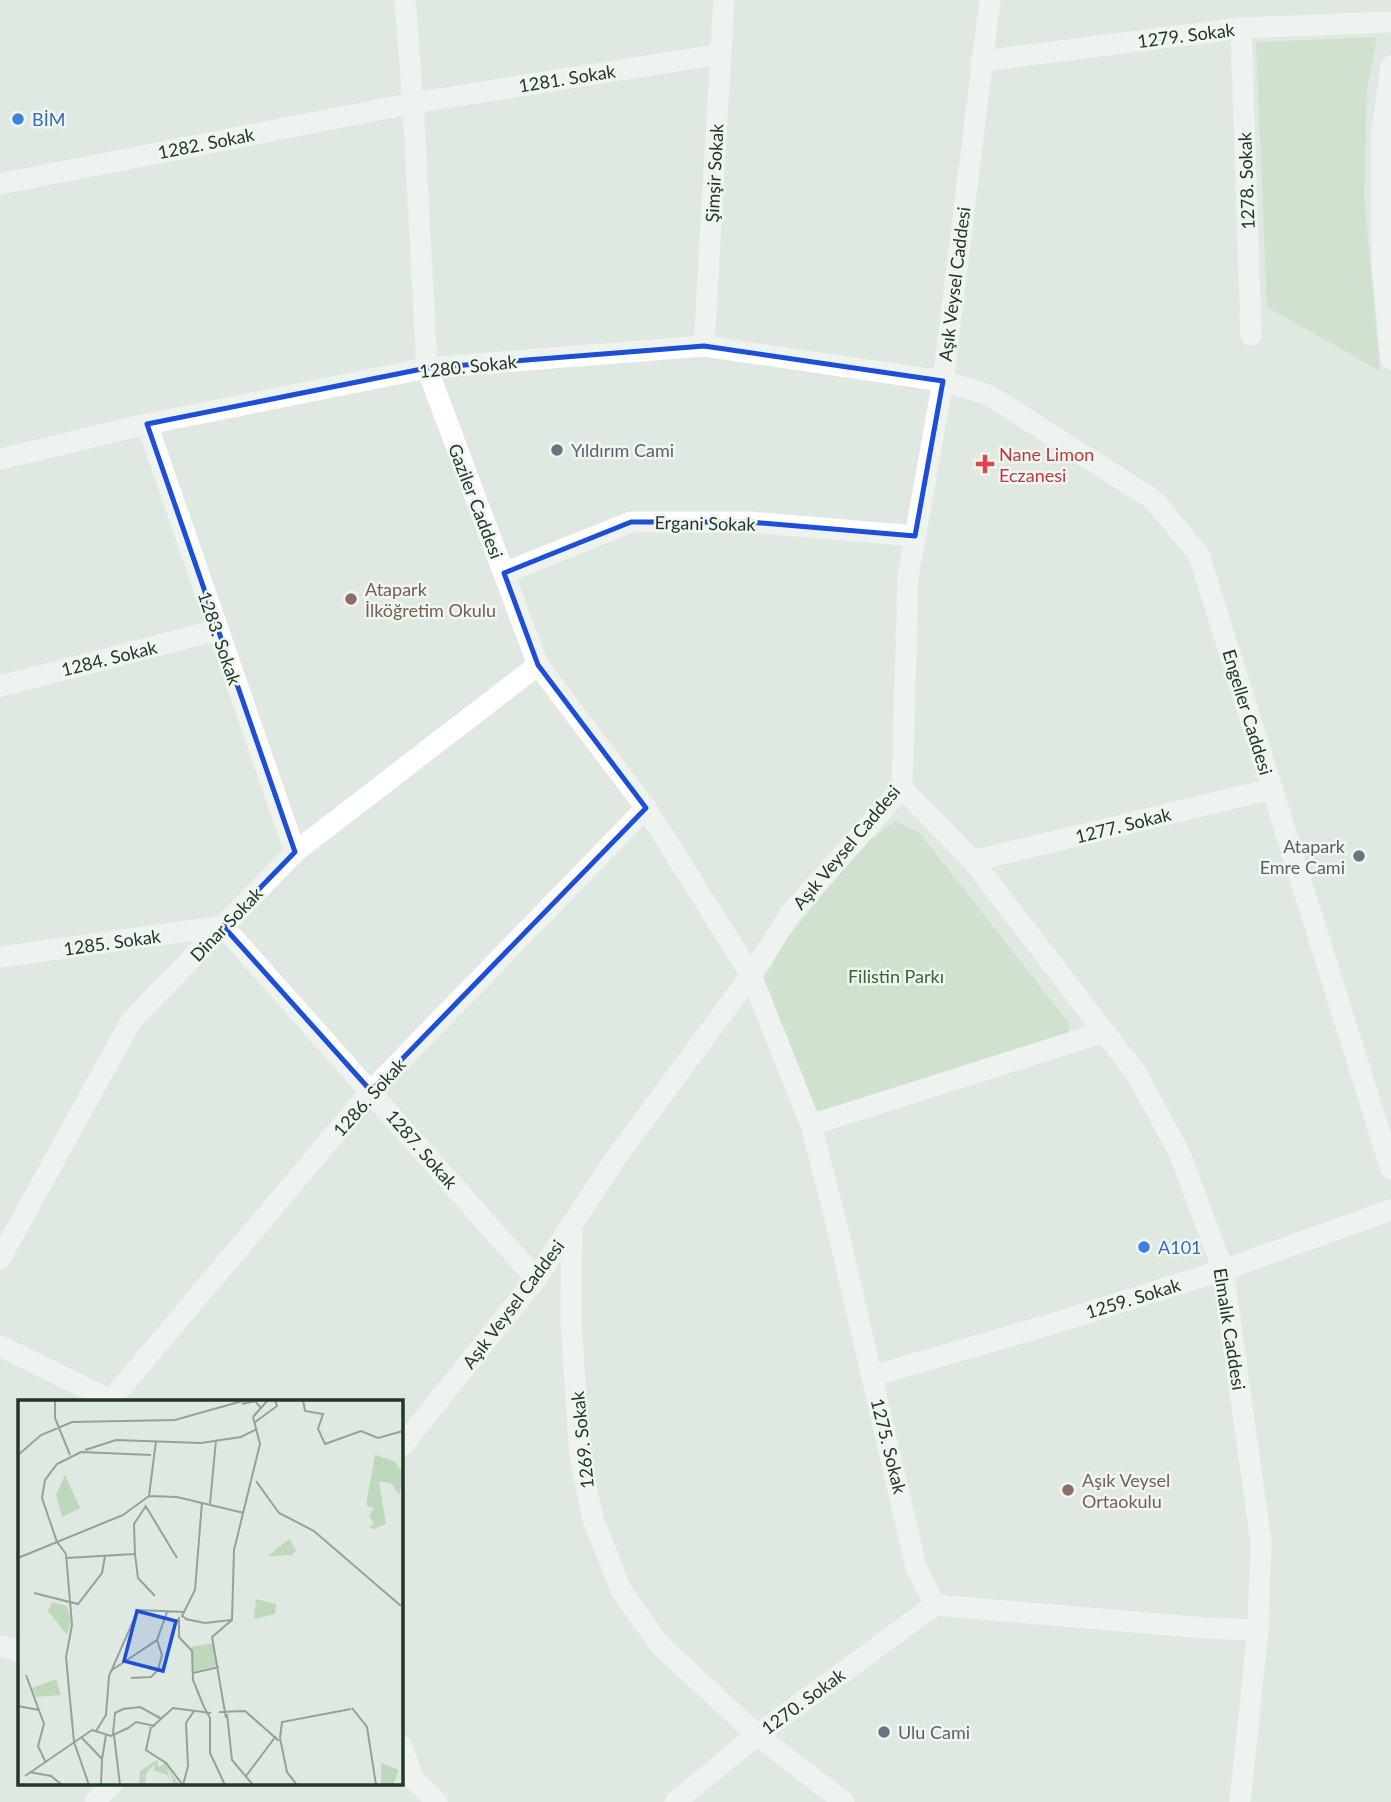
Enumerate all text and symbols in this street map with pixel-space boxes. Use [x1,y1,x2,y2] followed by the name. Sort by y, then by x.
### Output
[1136,18,1237,52] street label: 1279. Sokak
[517,59,618,97] street label: 1281. Sokak
[32,108,65,130] place label: BİM
[10,111,26,127] marker: BİM
[700,122,728,223] street label: Şimşir Sokak
[156,123,257,163] street label: 1282. Sokak
[1233,131,1259,230] street label: 1278. Sokak
[934,205,974,363] street label: Aşık Veysel Caddesi
[418,350,519,382] street label: 1280. Sokak
[571,439,674,461] place label: Yıldırım Cami
[444,440,508,562] street label: Gaziler Caddesi
[549,442,565,458] marker: Yıldırım Cami
[999,443,1094,486] place label: Nane Limon Eczanesi
[977,456,993,472] marker: Nane Limon Eczanesi
[654,511,756,535] street label: Ergani Sokak
[365,578,496,621] place label: Atapark İlköğretim Okulu
[194,588,247,689] street label: 1283. Sokak
[343,591,359,607] marker: Atapark İlköğretim Okulu
[59,635,160,681] street label: 1284. Sokak
[1218,646,1278,778] street label: Engeller Caddesi
[788,780,904,914] street label: Aşık Veysel Caddesi
[1073,802,1174,848] street label: 1277. Sokak
[1260,835,1346,878] place label: Atapark Emre Cami
[1351,848,1367,864] marker: Atapark Emre Cami
[185,882,267,966] street label: Dinar Sokak
[62,924,163,960] street label: 1285. Sokak
[848,965,944,987] park label: Filistin Parkı
[328,1053,410,1141] street label: 1286. Sokak
[382,1105,463,1194] street label: 1287. Sokak
[457,1235,569,1373] street label: Aşık Veysel Caddesi
[1158,1236,1202,1258] place label: A101
[1136,1239,1152,1255] marker: A101
[1209,1266,1251,1392] street label: Elmalık Caddesi
[1083,1273,1184,1323] street label: 1259. Sokak
[566,1389,598,1490] street label: 1269. Sokak
[866,1396,912,1497] street label: 1275. Sokak
[18,1400,402,1784] inset map
[1082,1469,1170,1512] place label: Aşık Veysel Ortaokulu
[1060,1482,1076,1498] marker: Aşık Veysel Ortaokulu
[757,1663,850,1739] street label: 1270. Sokak
[898,1721,970,1743] place label: Ulu Cami
[876,1724,892,1740] marker: Ulu Cami

